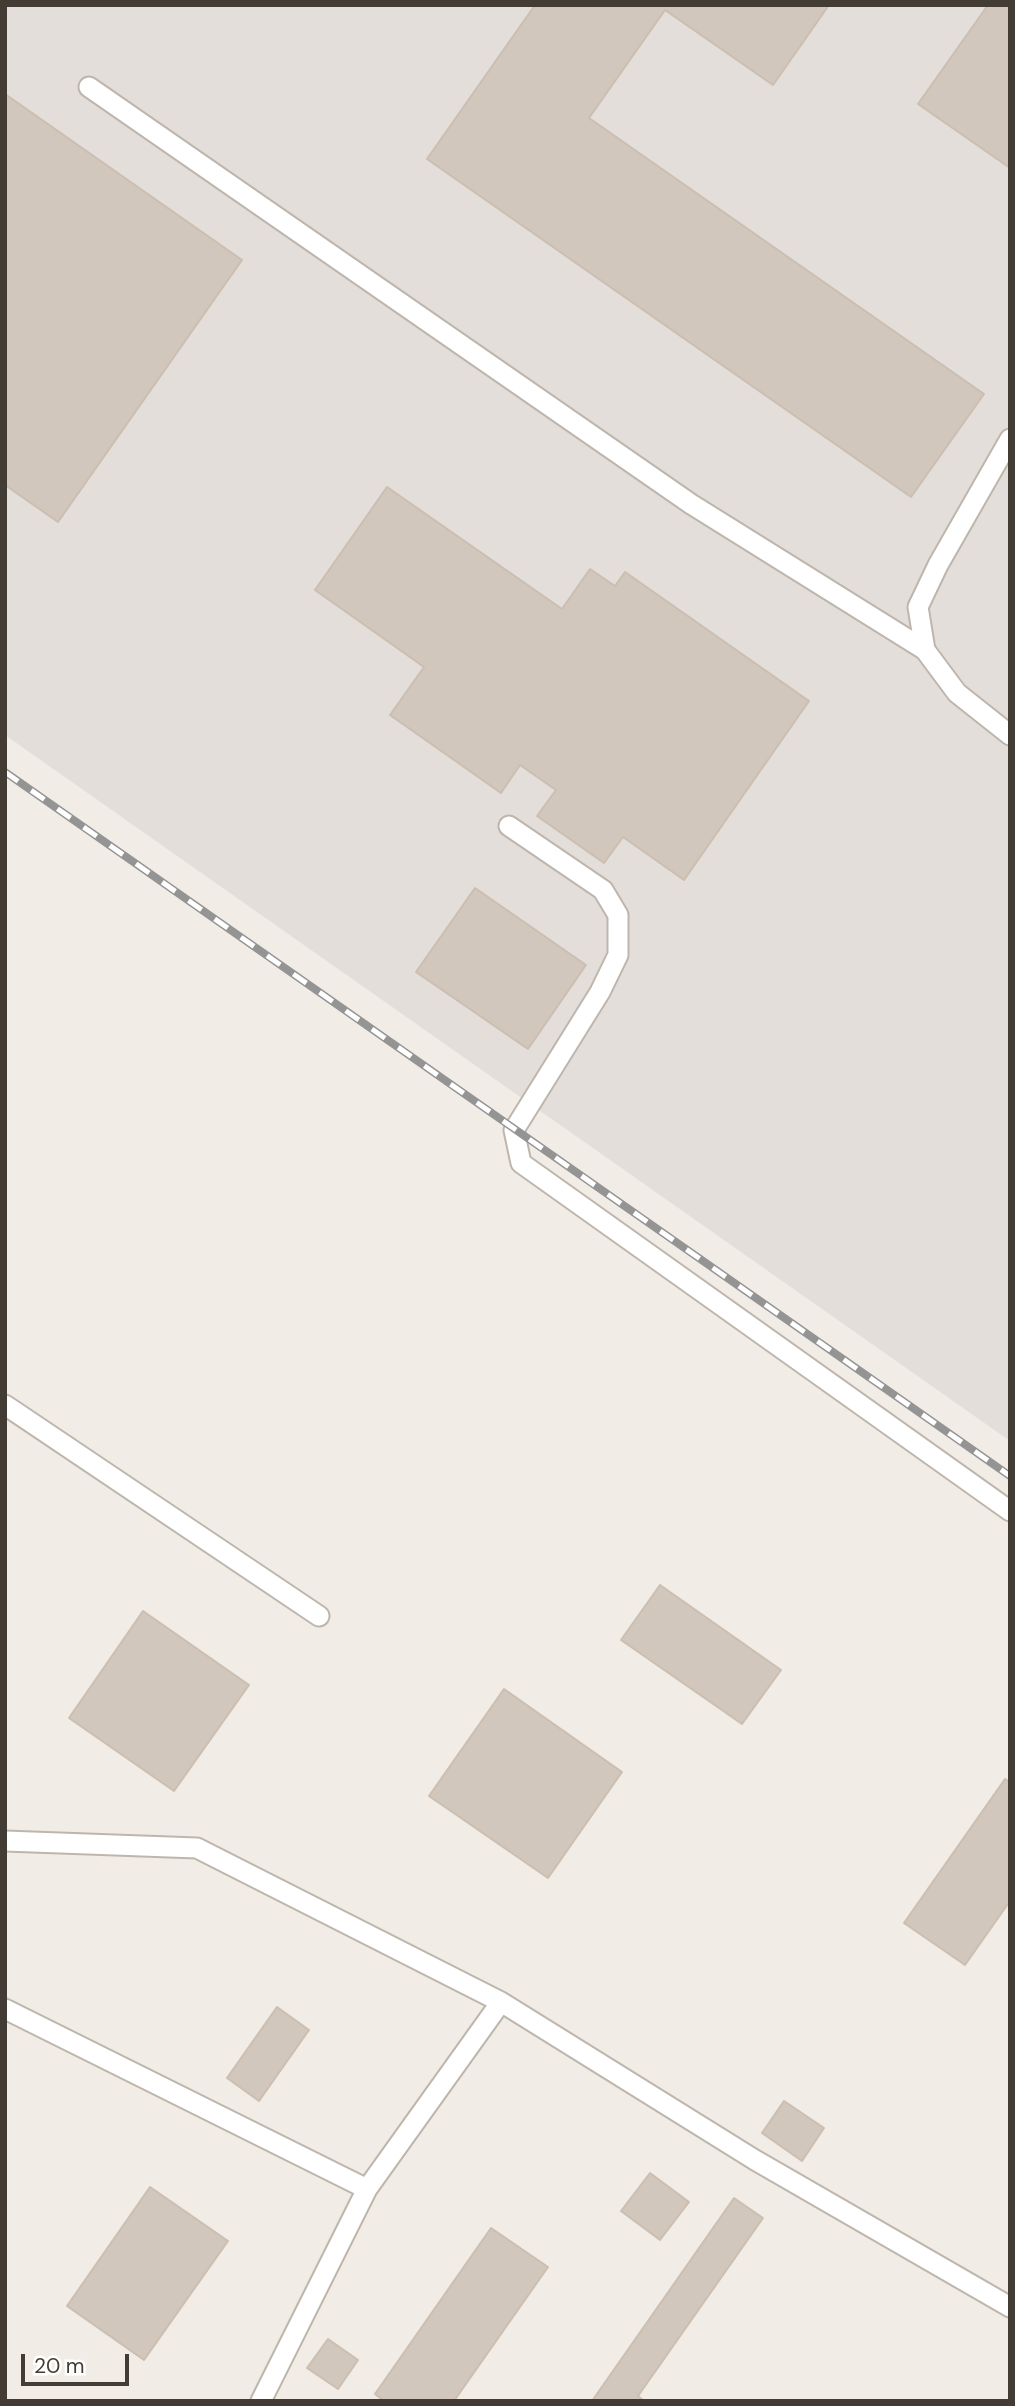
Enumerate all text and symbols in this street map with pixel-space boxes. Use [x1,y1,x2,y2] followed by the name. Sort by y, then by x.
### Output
[24,2340,133,2384] scale bar
[34,2352,85,2380] text: 20 m

